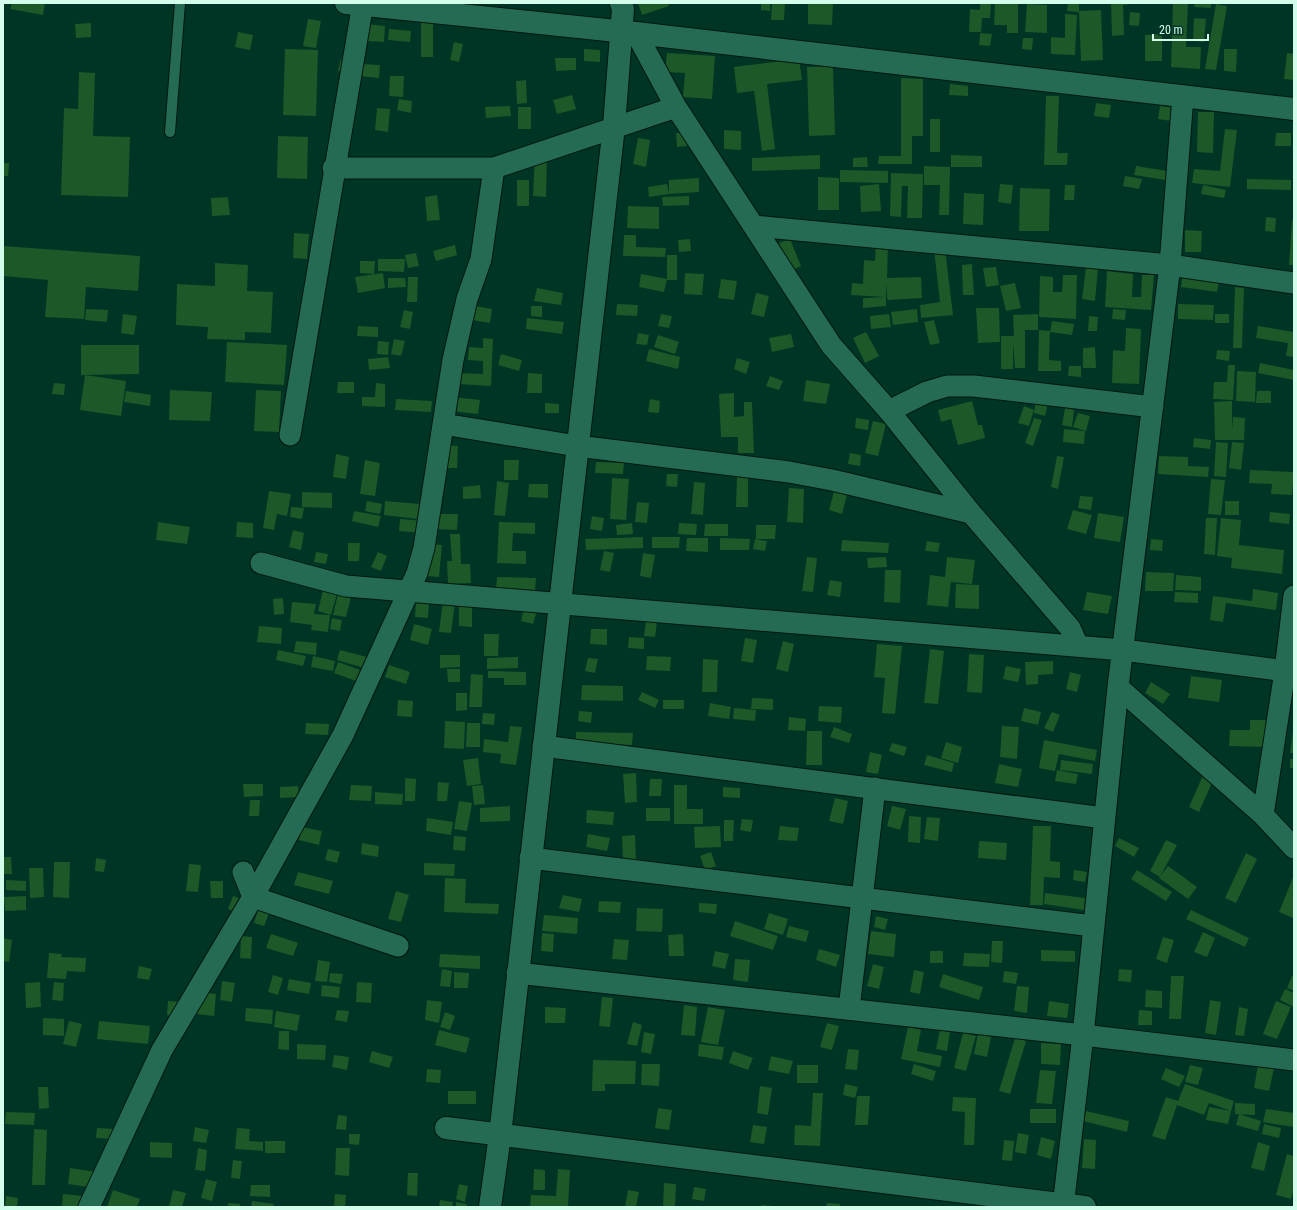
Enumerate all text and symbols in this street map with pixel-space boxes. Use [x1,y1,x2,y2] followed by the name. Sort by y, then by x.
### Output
[1153,16,1208,42] scale bar
[1159,23,1183,37] text: 20 m

